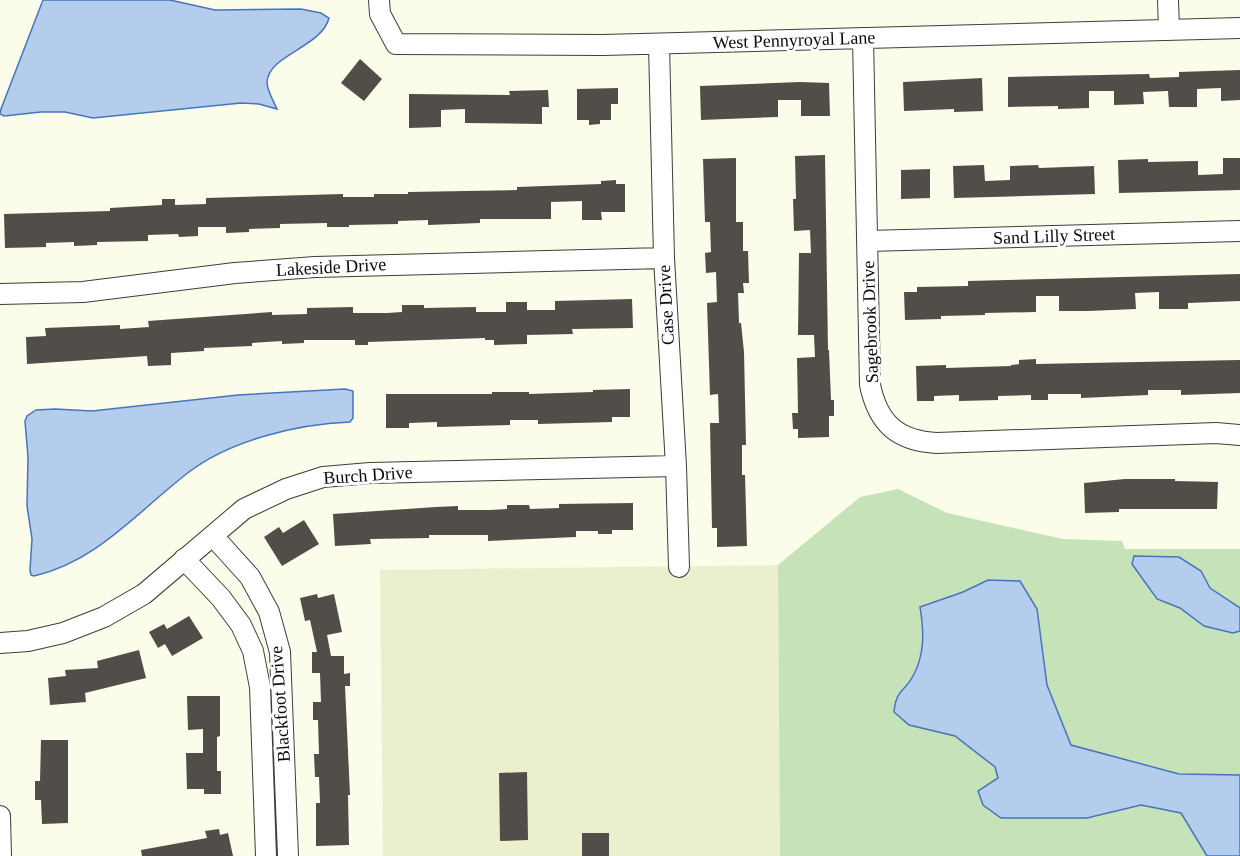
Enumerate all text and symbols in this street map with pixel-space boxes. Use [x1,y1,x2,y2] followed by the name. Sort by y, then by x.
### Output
[712,27,876,53] street label: West Pennyroyal Lane
[993,224,1115,248] street label: Sand Lilly Street
[275,254,387,280] street label: Lakeside Drive
[858,260,882,384] street label: Sagebrook Drive
[654,264,678,346] street label: Case Drive
[323,462,413,488] street label: Burch Drive
[266,645,294,763] street label: Blackfoot Drive

